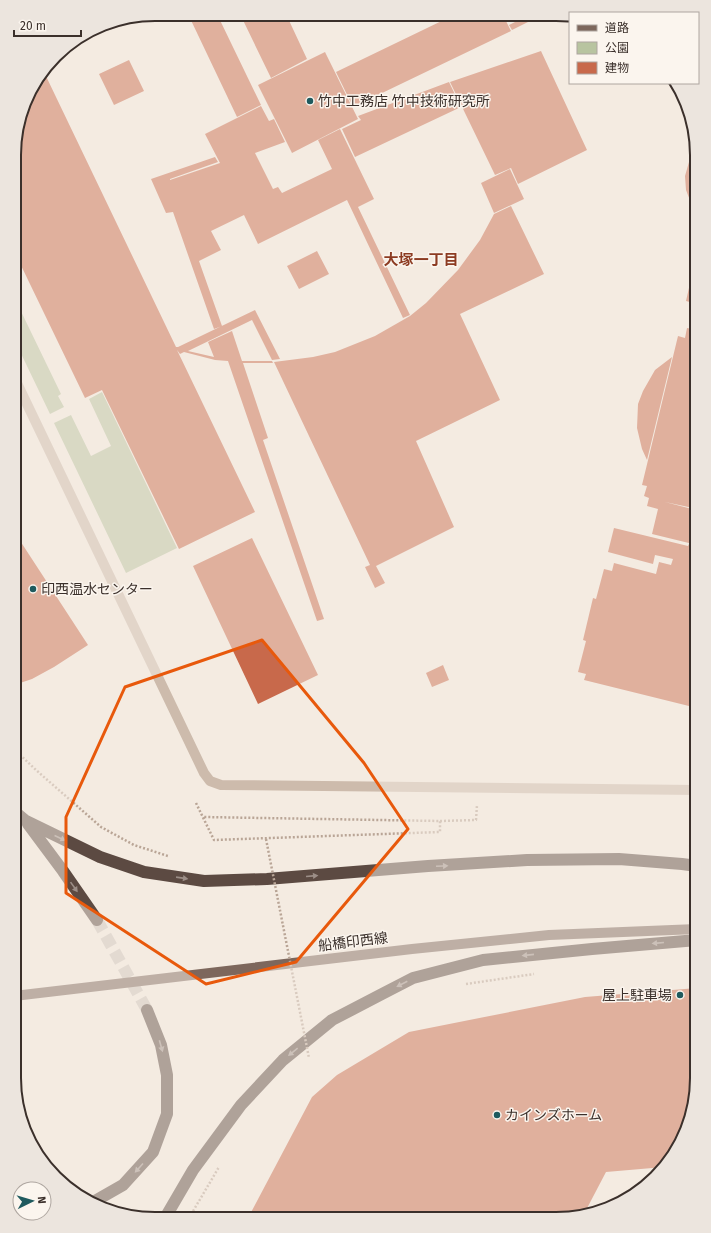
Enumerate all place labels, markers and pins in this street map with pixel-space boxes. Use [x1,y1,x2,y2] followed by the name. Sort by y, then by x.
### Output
[318,93,490,110] place label: 竹中工務店 竹中技術研究所
[305,96,315,106] marker: 竹中工務店 竹中技術研究所
[41,581,153,598] place label: 印西温水センター
[28,584,38,594] marker: 印西温水センター
[602,987,672,1004] place label: 屋上駐車場
[675,990,685,1000] marker: 屋上駐車場
[505,1107,602,1124] place label: カインズホーム
[492,1110,502,1120] marker: カインズホーム

